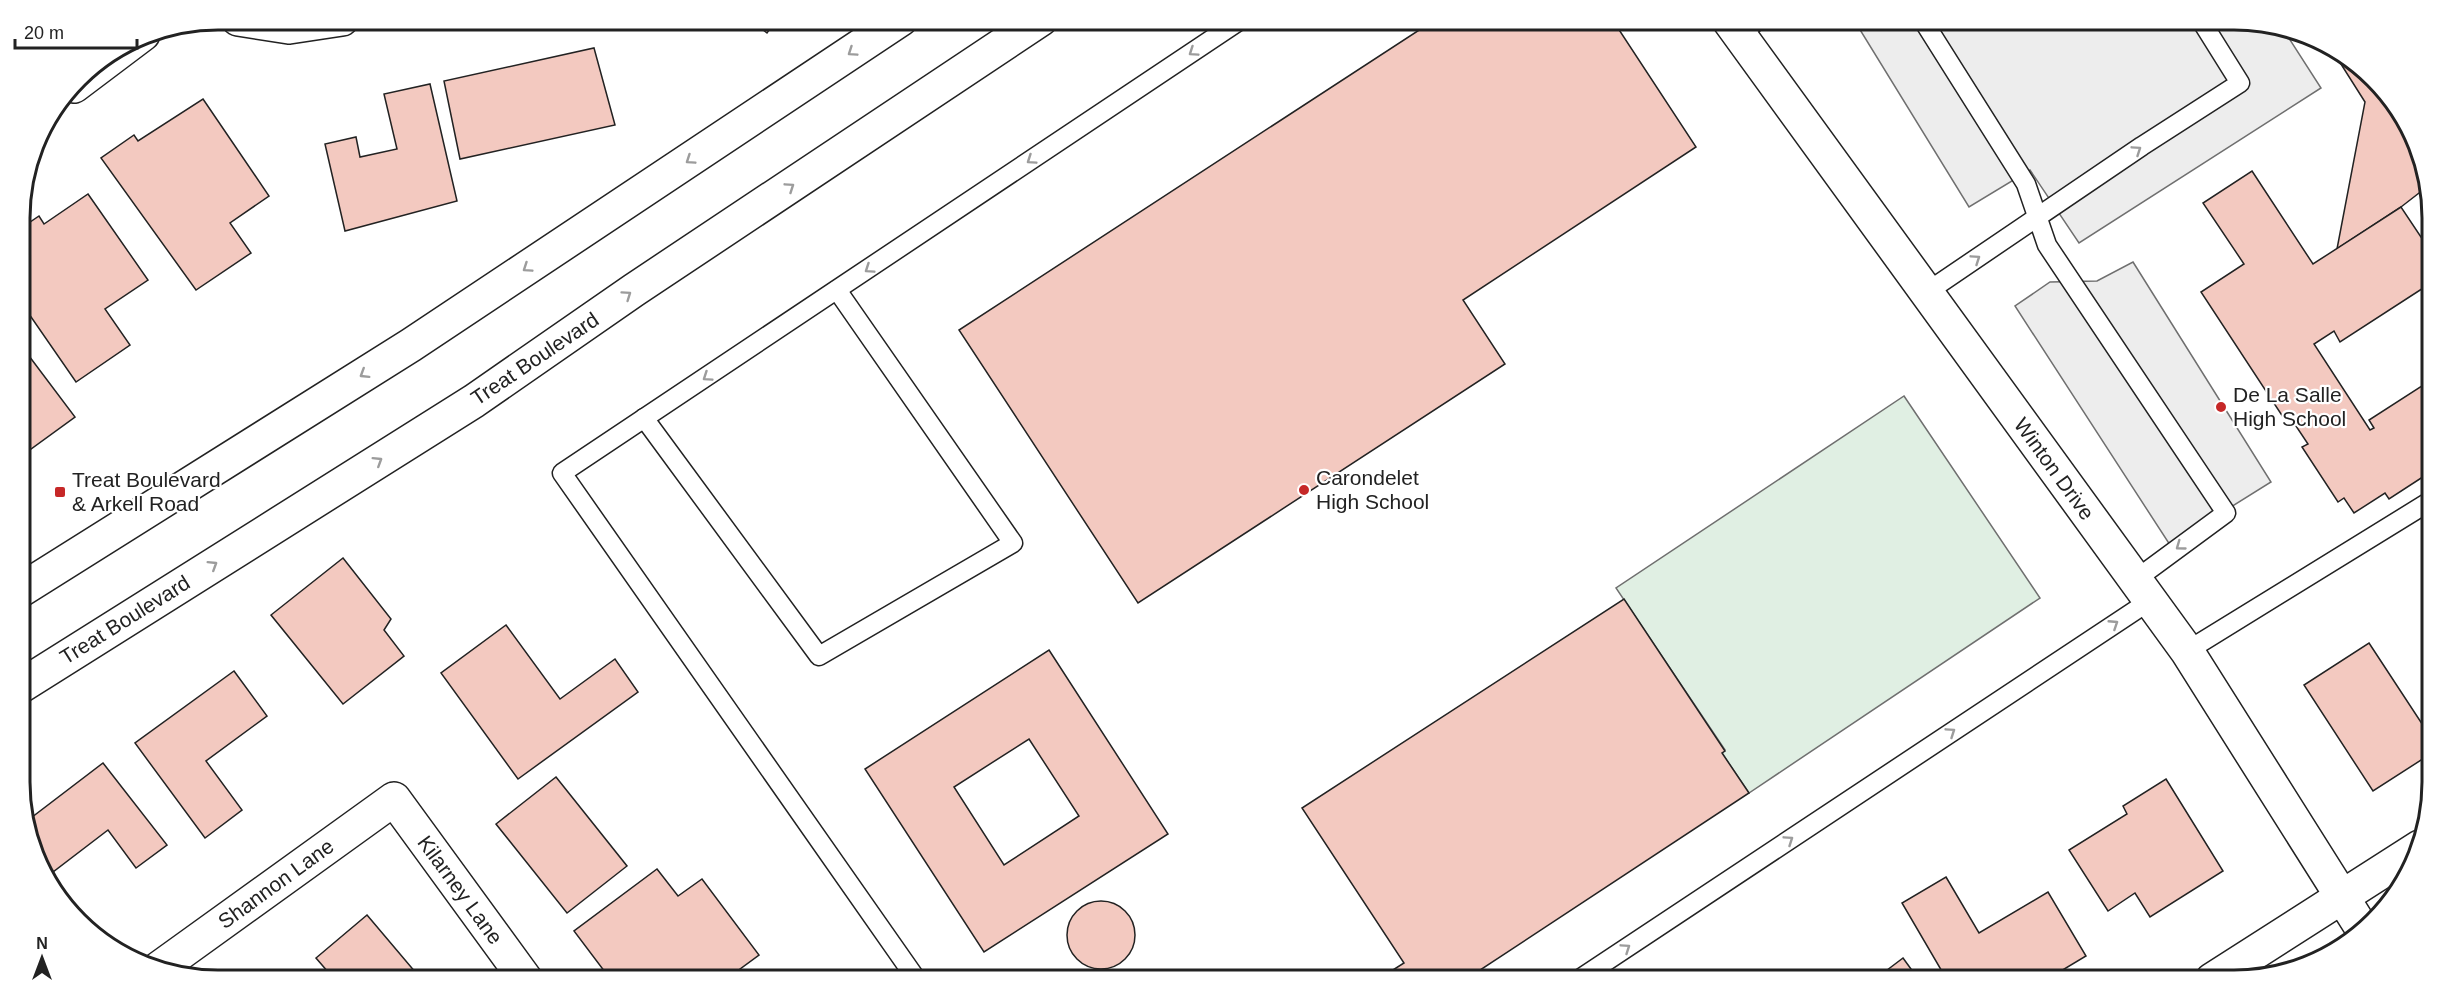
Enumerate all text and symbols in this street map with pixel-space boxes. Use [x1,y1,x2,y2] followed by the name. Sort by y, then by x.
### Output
[15,12,136,50] scale bar
[24,23,64,43] text: 20 m
[848,45,859,56] one-way arrow
[1189,45,1200,56] one-way arrow
[2130,146,2141,157] one-way arrow
[685,152,696,163] one-way arrow
[1027,153,1037,165] one-way arrow
[783,183,794,194] one-way arrow
[1969,255,1980,266] one-way arrow
[523,260,534,271] one-way arrow
[865,262,876,273] one-way arrow
[621,291,632,302] one-way arrow
[467,307,603,410] street label: Treat Boulevard
[360,367,370,379] one-way arrow
[702,369,713,380] one-way arrow
[2233,383,2346,430] place label: De La Salle High School
[2214,400,2228,414] marker: De La Salle High School
[2010,413,2099,524] street label: Winton Drive
[372,457,382,469] one-way arrow
[1316,466,1429,513] place label: Carondelet High School
[72,468,221,515] place label: Treat Boulevard & Arkell Road
[1297,483,1311,497] marker: Carondelet High School
[53,485,67,499] marker: Treat Boulevard & Arkell Road
[2176,539,2187,550] one-way arrow
[207,561,217,573] one-way arrow
[56,570,194,669] street label: Treat Boulevard
[2107,620,2118,631] one-way arrow
[1944,728,1955,739] one-way arrow
[413,831,507,948] street label: Kilarney Lane
[214,834,338,933] street label: Shannon Lane
[1782,836,1793,847] one-way arrow
[12,928,72,988] north arrow
[36,935,48,952] text: N
[1620,944,1631,955] one-way arrow

